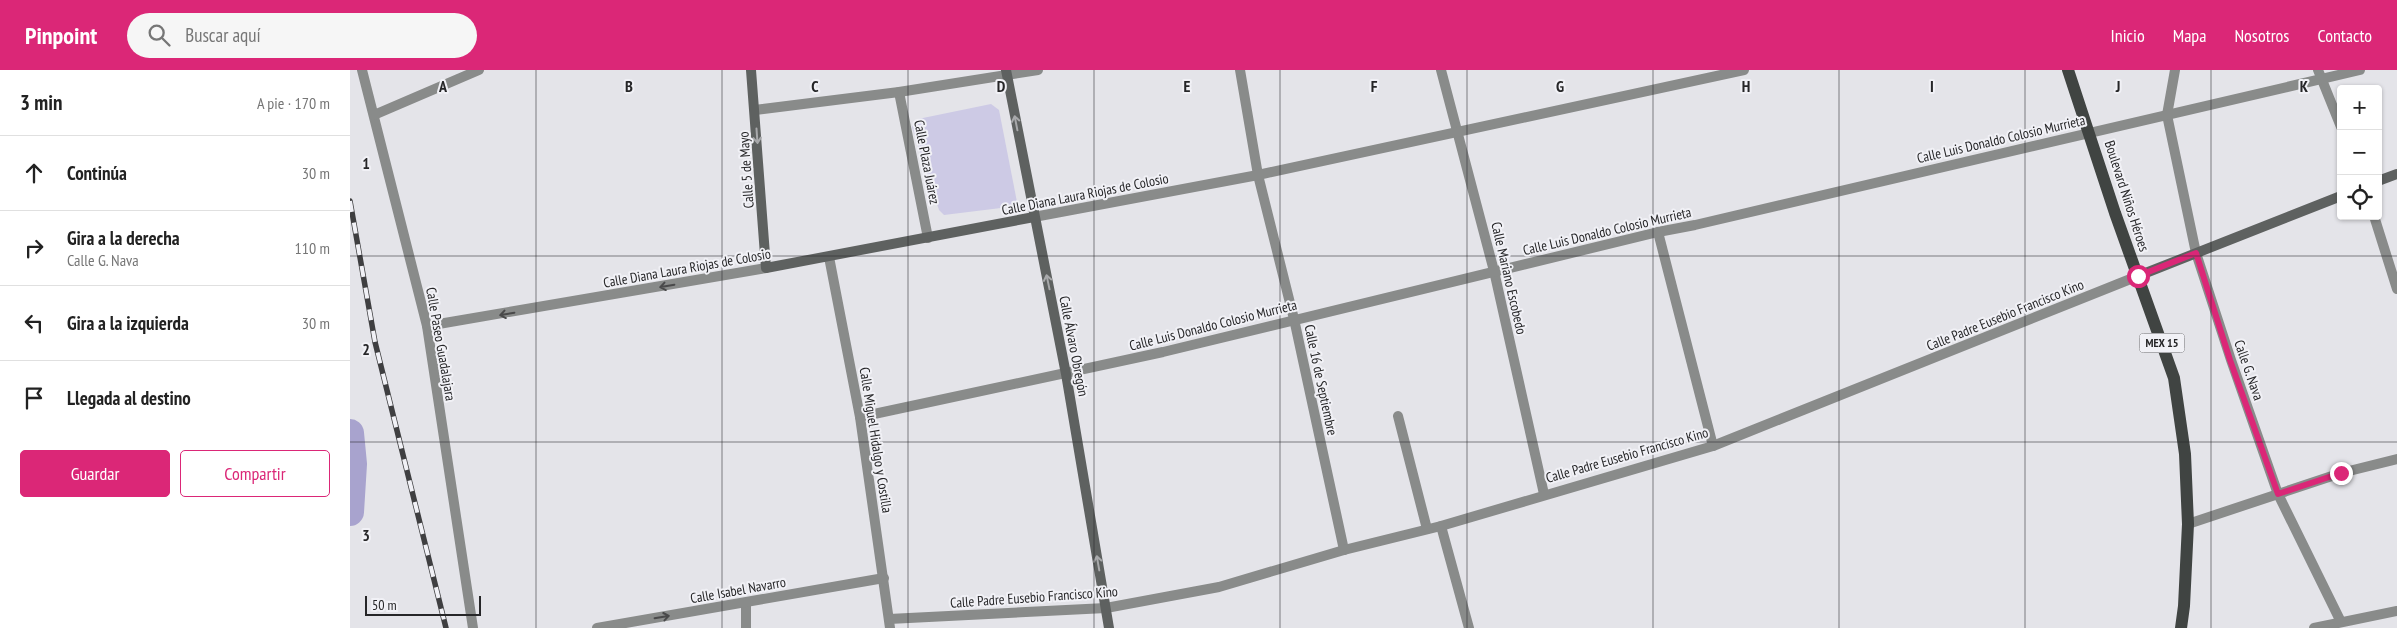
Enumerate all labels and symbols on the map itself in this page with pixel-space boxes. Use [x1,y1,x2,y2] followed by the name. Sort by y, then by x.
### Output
[438,76,448,96] text: A
[625,76,633,96] text: B
[811,76,819,96] text: C
[997,76,1006,96] text: D
[1184,76,1191,96] text: E
[1371,76,1378,96] text: F
[1556,76,1564,96] text: G
[1742,76,1750,96] text: H
[1930,76,1934,96] text: I
[2115,76,2120,96] text: J
[2300,76,2309,96] text: K
[1915,111,2087,167] street label: Calle Luis Donaldo Colosio Murrieta
[1011,115,1020,131] one-way arrow
[910,118,944,206] street label: Calle Plaza Juárez
[753,128,762,144] one-way arrow
[734,131,758,209] street label: Calle 5 de Mayo
[2101,138,2153,254] street label: Boulevard Niños Héroes
[362,153,370,173] text: 1
[1000,169,1170,219] street label: Calle Diana Laura Riojas de Colosio
[1521,203,1693,259] street label: Calle Luis Donaldo Colosio Murrieta
[1487,220,1531,336] street label: Calle Mariano Escobedo
[602,244,772,292] street label: Calle Diana Laura Riojas de Colosio
[2127,265,2150,288] route start
[1042,275,1052,291] one-way arrow
[1924,275,2086,355] street label: Calle Padre Eusebio Francisco Kino
[659,281,675,291] one-way arrow
[422,286,460,402] street label: Calle Paseo Guadalajara
[1055,294,1093,398] street label: Calle Álvaro Obregón
[1127,295,1299,355] street label: Calle Luis Donaldo Colosio Murrieta
[499,310,515,319] one-way arrow
[1300,323,1342,437] street label: Calle 16 de Septiembre
[2140,334,2184,352] road number: MEX 15
[2230,337,2268,403] street label: Calle G. Nava
[362,339,370,359] text: 2
[856,366,896,514] street label: Calle Miguel Hidalgo y Costilla
[1544,423,1710,487] street label: Calle Padre Eusebio Francisco Kino
[2330,462,2353,485] route end
[362,525,370,545] text: 3
[1093,555,1103,571] one-way arrow
[689,573,787,607] street label: Calle Isabel Navarro
[950,582,1118,612] street label: Calle Padre Eusebio Francisco Kino
[365,593,481,616] scale bar
[654,612,670,622] one-way arrow

